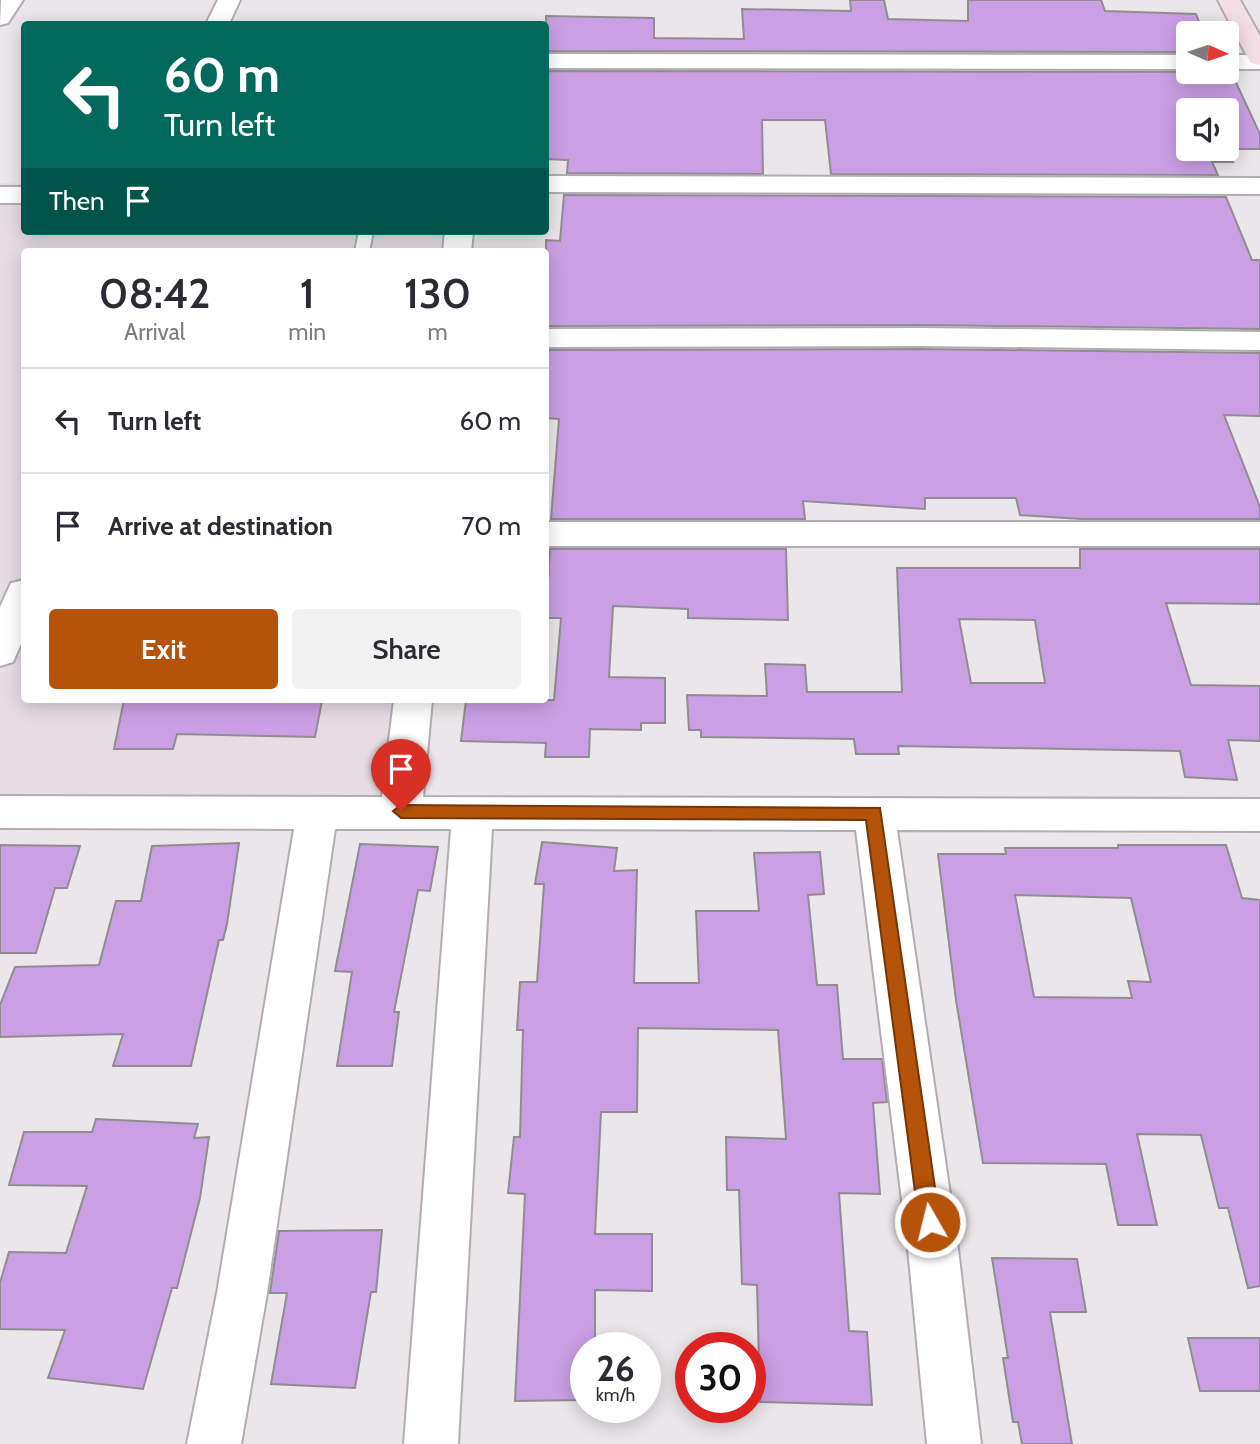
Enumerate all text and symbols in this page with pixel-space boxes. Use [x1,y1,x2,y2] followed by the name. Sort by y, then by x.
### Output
[1176,21,1239,84] north arrow
[1176,21,1239,161] map controls
[164,45,280,104] text: 60 m
[49,49,140,140] icon: left
[1176,98,1239,161] button: sound
[164,105,275,144] text: Turn left
[119,182,157,220] icon: arrive
[49,185,105,217] text: Then
[99,267,210,319] text: 08:42
[300,267,315,319] text: 1
[404,267,471,319] text: 130
[124,318,185,346] text: Arrival
[288,318,326,346] text: min
[428,318,448,346] text: m
[49,402,87,440] icon: left
[108,405,201,437] text: Turn left
[459,405,521,437] text: 60 m
[49,507,87,545] icon: arrive
[108,510,333,542] text: Arrive at destination
[461,510,521,542] text: 70 m
[49,609,278,689] button: Exit
[292,609,521,689] button: Share
[371,739,431,811] pin
[382,750,420,788] icon: arrive
[893,1185,967,1259] position arrow
[675,1332,766,1423] speed limit sign: 30
[596,1347,635,1390] text: 26
[596,1384,635,1406] text: km/h

